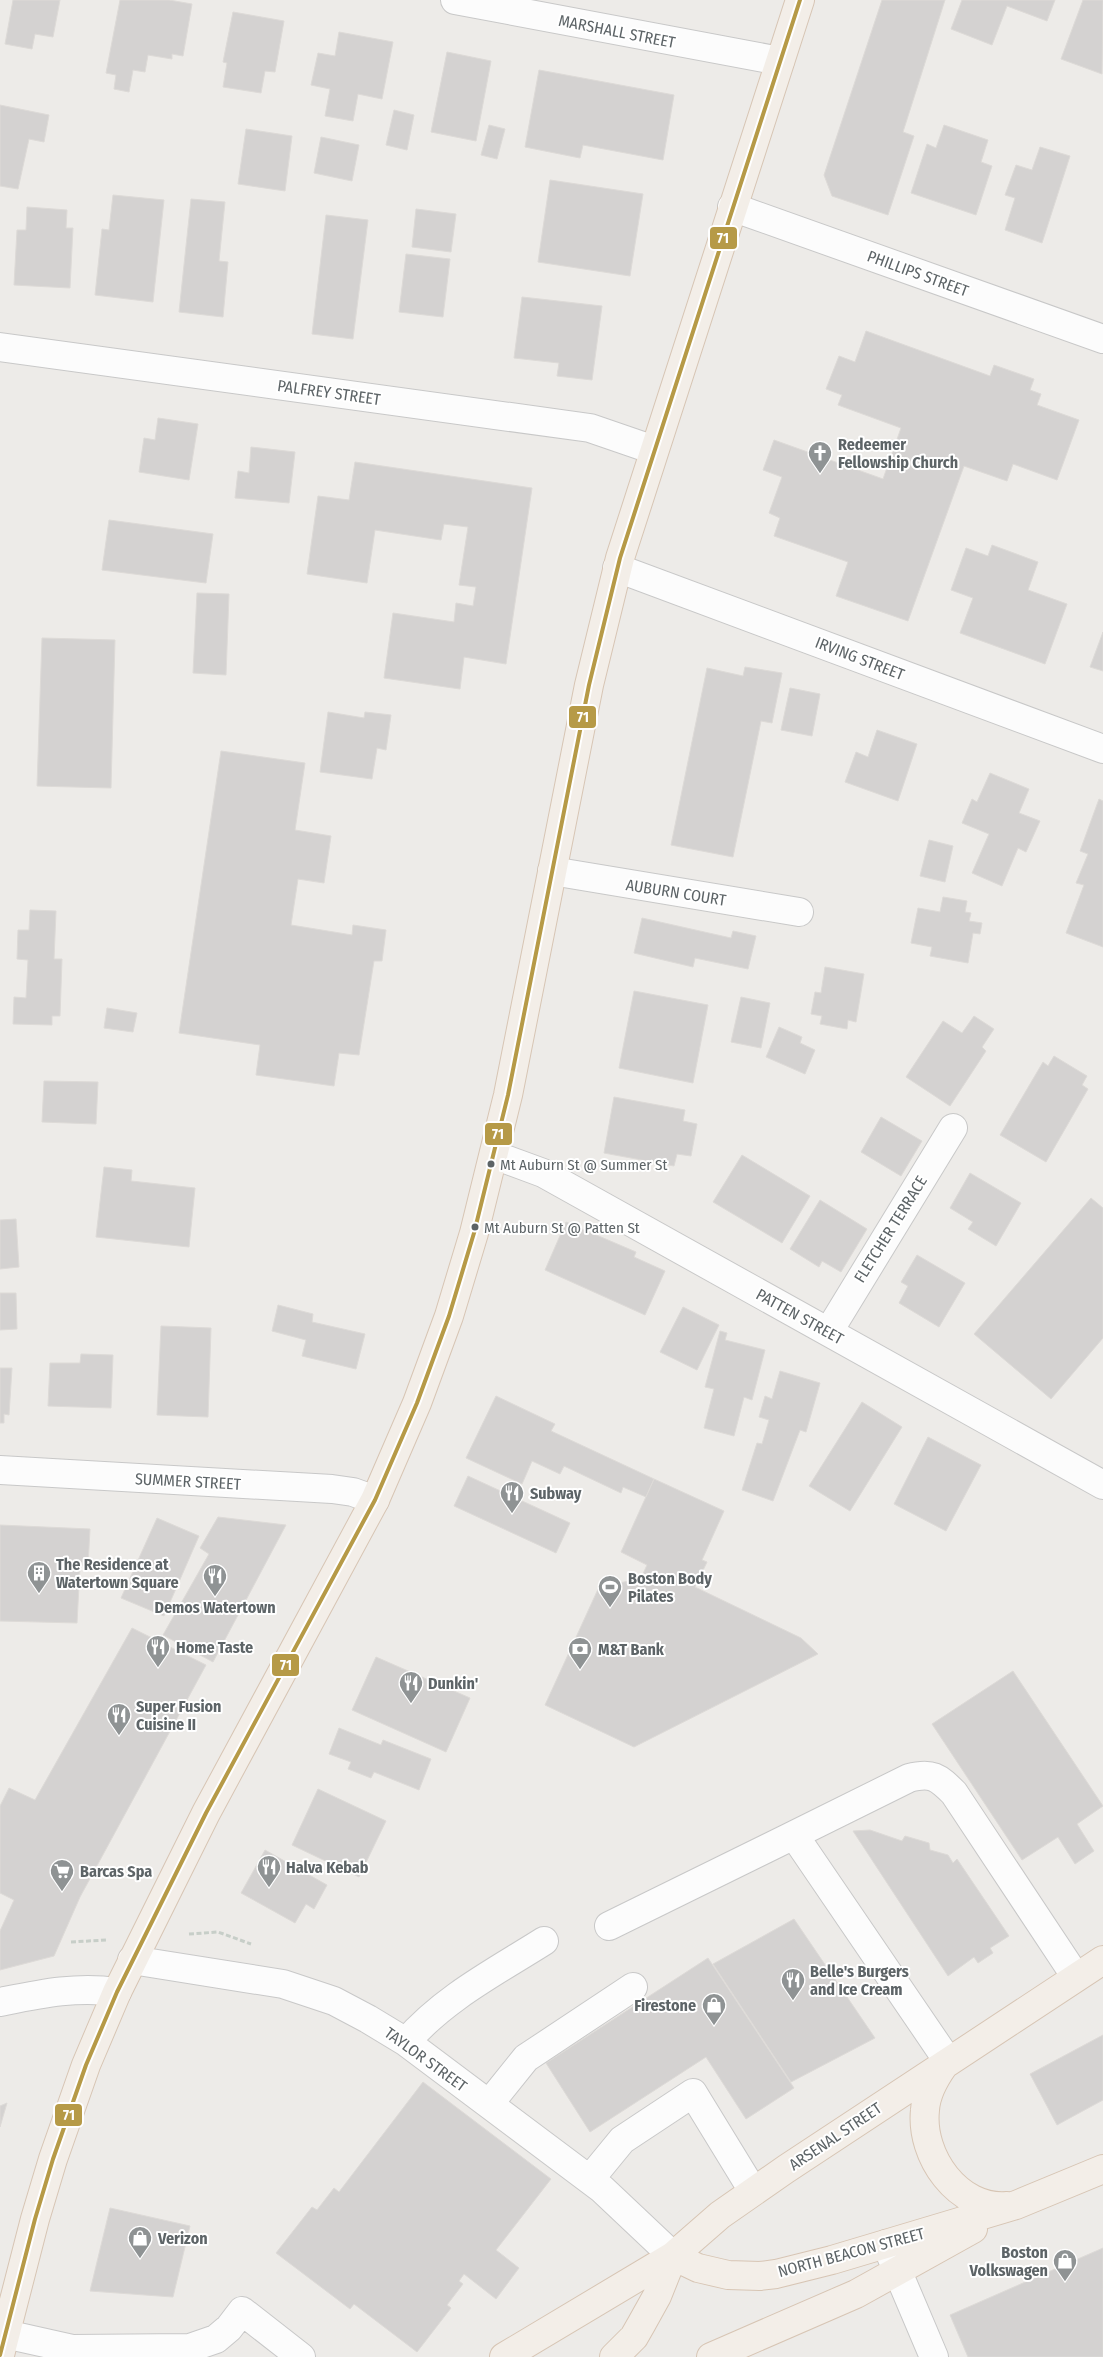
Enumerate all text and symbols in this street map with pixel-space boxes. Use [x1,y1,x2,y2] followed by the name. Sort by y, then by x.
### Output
[557,11,677,52] street label: MARSHALL STREET
[709,226,738,250] line badge: 71
[717,230,729,247] text: 71
[865,246,972,301] street label: PHILLIPS STREET
[276,376,382,409] street label: PALFREY STREET
[838,435,958,472] place label: Redeemer Fellowship Church
[807,440,833,474] church icon: Redeemer Fellowship Church
[813,633,908,684] street label: IRVING STREET
[568,705,597,729] line badge: 71
[577,709,589,726] text: 71
[625,875,728,910] street label: AUBURN COURT
[484,1122,513,1146] line badge: 71
[492,1126,504,1143] text: 71
[500,1156,668,1174] place label: Mt Auburn St @ Summer St
[486,1159,496,1169] marker: Mt Auburn St @ Summer St
[850,1172,931,1286] street label: FLETCHER TERRACE
[484,1219,640,1237] place label: Mt Auburn St @ Patten St
[470,1222,480,1232] marker: Mt Auburn St @ Patten St
[753,1285,847,1349] street label: PATTEN STREET
[134,1469,242,1494] street label: SUMMER STREET
[499,1480,525,1514] restaurant icon: Subway
[530,1484,582,1503] place label: Subway
[56,1555,179,1592] place label: The Residence at Watertown Square
[26,1560,52,1594] building icon: The Residence at Watertown Square
[202,1563,228,1597] restaurant icon: Demos Watertown
[628,1569,712,1606] place label: Boston Body Pilates
[597,1574,623,1608] sports icon: Boston Body Pilates
[154,1598,276,1617] place label: Demos Watertown
[145,1634,171,1668] restaurant icon: Home Taste
[567,1636,593,1670] bank icon: M&T Bank
[176,1638,253,1657] place label: Home Taste
[598,1640,665,1659] place label: M&T Bank
[271,1653,300,1677] line badge: 71
[280,1657,292,1674] text: 71
[398,1670,424,1704] restaurant icon: Dunkin'
[428,1674,478,1693] place label: Dunkin'
[136,1697,221,1734] place label: Super Fusion Cuisine II
[106,1702,132,1736] restaurant icon: Super Fusion Cuisine II
[256,1854,282,1888] restaurant icon: Halva Kebab
[49,1858,75,1892] supermarket icon: Barcas Spa
[286,1858,369,1877] place label: Halva Kebab
[80,1862,152,1881] place label: Barcas Spa
[810,1962,909,1999] place label: Belle's Burgers and Ice Cream
[780,1967,806,2001] restaurant icon: Belle's Burgers and Ice Cream
[701,1992,727,2026] shop icon: Firestone
[634,1996,696,2015] place label: Firestone
[381,2023,471,2096] street label: TAYLOR STREET
[785,2098,886,2174] street label: ARSENAL STREET
[54,2103,83,2127] line badge: 71
[63,2107,75,2124] text: 71
[776,2224,927,2281] street label: NORTH BEACON STREET
[127,2225,153,2259] shop icon: Verizon
[157,2229,208,2248] place label: Verizon
[969,2243,1048,2280] place label: Boston Volkswagen
[1052,2248,1078,2282] shop icon: Boston Volkswagen

